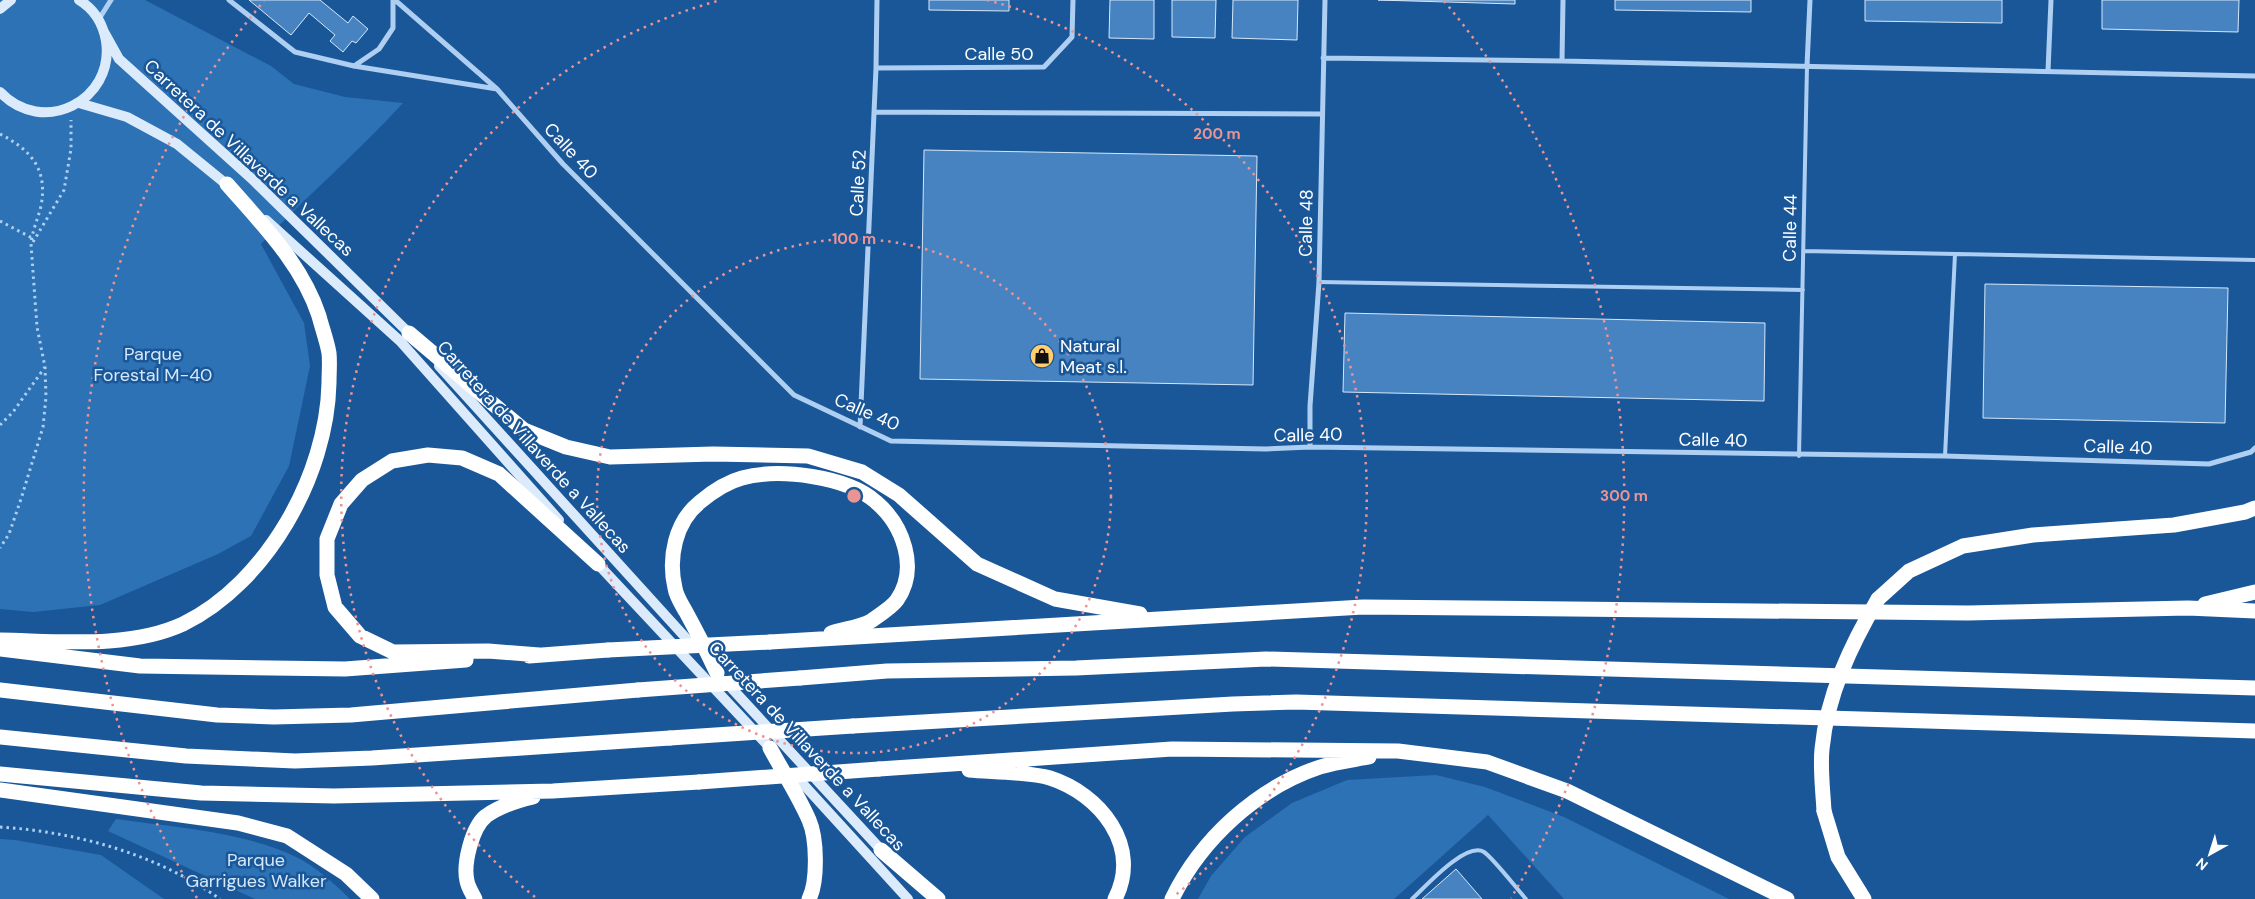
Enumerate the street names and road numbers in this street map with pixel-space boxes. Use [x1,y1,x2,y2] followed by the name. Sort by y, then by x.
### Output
[964,42,1034,66] street label: Calle 50
[139,54,359,262] street label: Carretera de Villaverde a Vallecas
[539,118,603,184] street label: Calle 40
[844,149,872,217] street label: Calle 52
[1293,189,1319,257] street label: Calle 48
[1777,194,1803,262] street label: Calle 44
[432,335,636,559] street label: Carretera de Villaverde a Vallecas
[831,387,903,437] street label: Calle 40
[1273,422,1343,448] street label: Calle 40
[1678,427,1748,453] street label: Calle 40
[2083,434,2153,460] street label: Calle 40
[703,636,911,856] street label: Carretera de Villaverde a Vallecas

